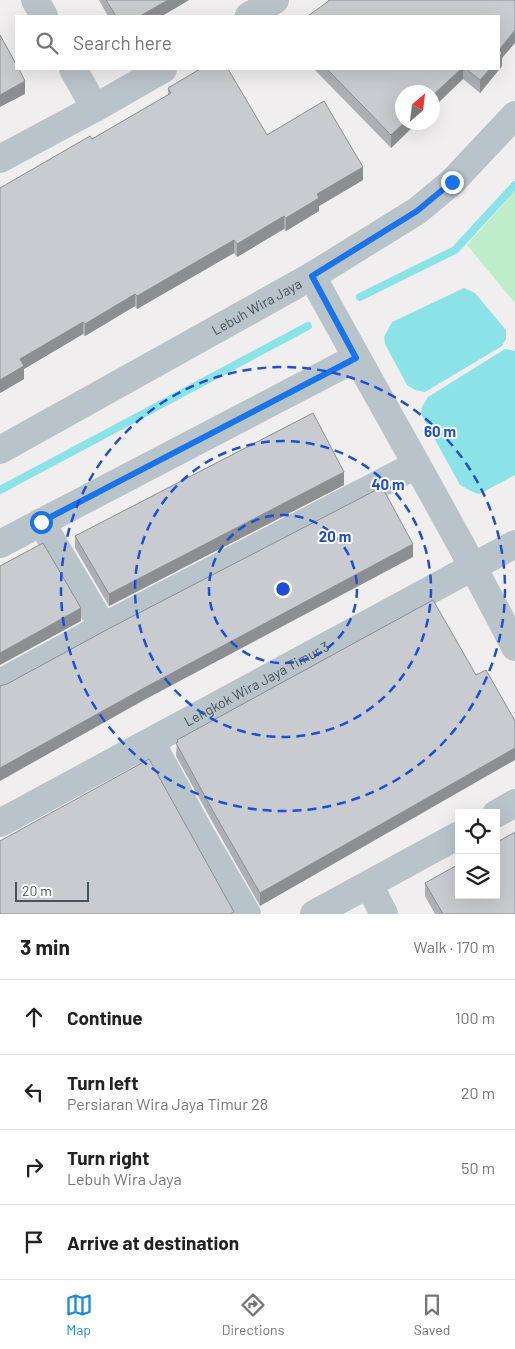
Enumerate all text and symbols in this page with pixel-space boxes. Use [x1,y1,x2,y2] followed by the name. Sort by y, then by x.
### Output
[15,15,500,70] search box
[33,29,61,57] icon: search
[73,31,172,54] text: Search here
[395,85,440,130] north arrow
[441,171,464,194] route end
[208,274,305,338] street label: Lebuh Wira Jaya
[424,422,456,440] text: 60 m
[371,475,405,493] text: 40 m
[30,511,53,534] route start
[319,527,351,545] text: 20 m
[274,580,292,598] centre of rings
[181,637,332,730] street label: Lengkok Wira Jaya Timur 3
[455,809,500,899] map controls
[455,809,500,854] button: locate
[455,854,500,899] button: layers
[15,879,89,902] scale bar
[22,882,52,899] text: 20 m
[20,934,70,959] text: 3 min
[413,937,495,956] text: Walk · 170 m
[20,1003,48,1031] icon: ahead
[67,1006,143,1029] text: Continue
[455,1008,495,1027] text: 100 m
[67,1071,138,1094] text: Turn left
[20,1078,48,1106] icon: left
[461,1083,495,1102] text: 20 m
[67,1094,268,1113] text: Persiaran Wira Jaya Timur 28
[67,1146,149,1169] text: Turn right
[20,1153,48,1181] icon: right
[461,1158,495,1177] text: 50 m
[67,1169,182,1188] text: Lebuh Wira Jaya
[20,1228,48,1256] icon: arrive
[67,1231,239,1254] text: Arrive at destination
[65,1291,93,1338] tab: Map
[222,1291,284,1338] tab: Directions
[414,1291,450,1338] tab: Saved

